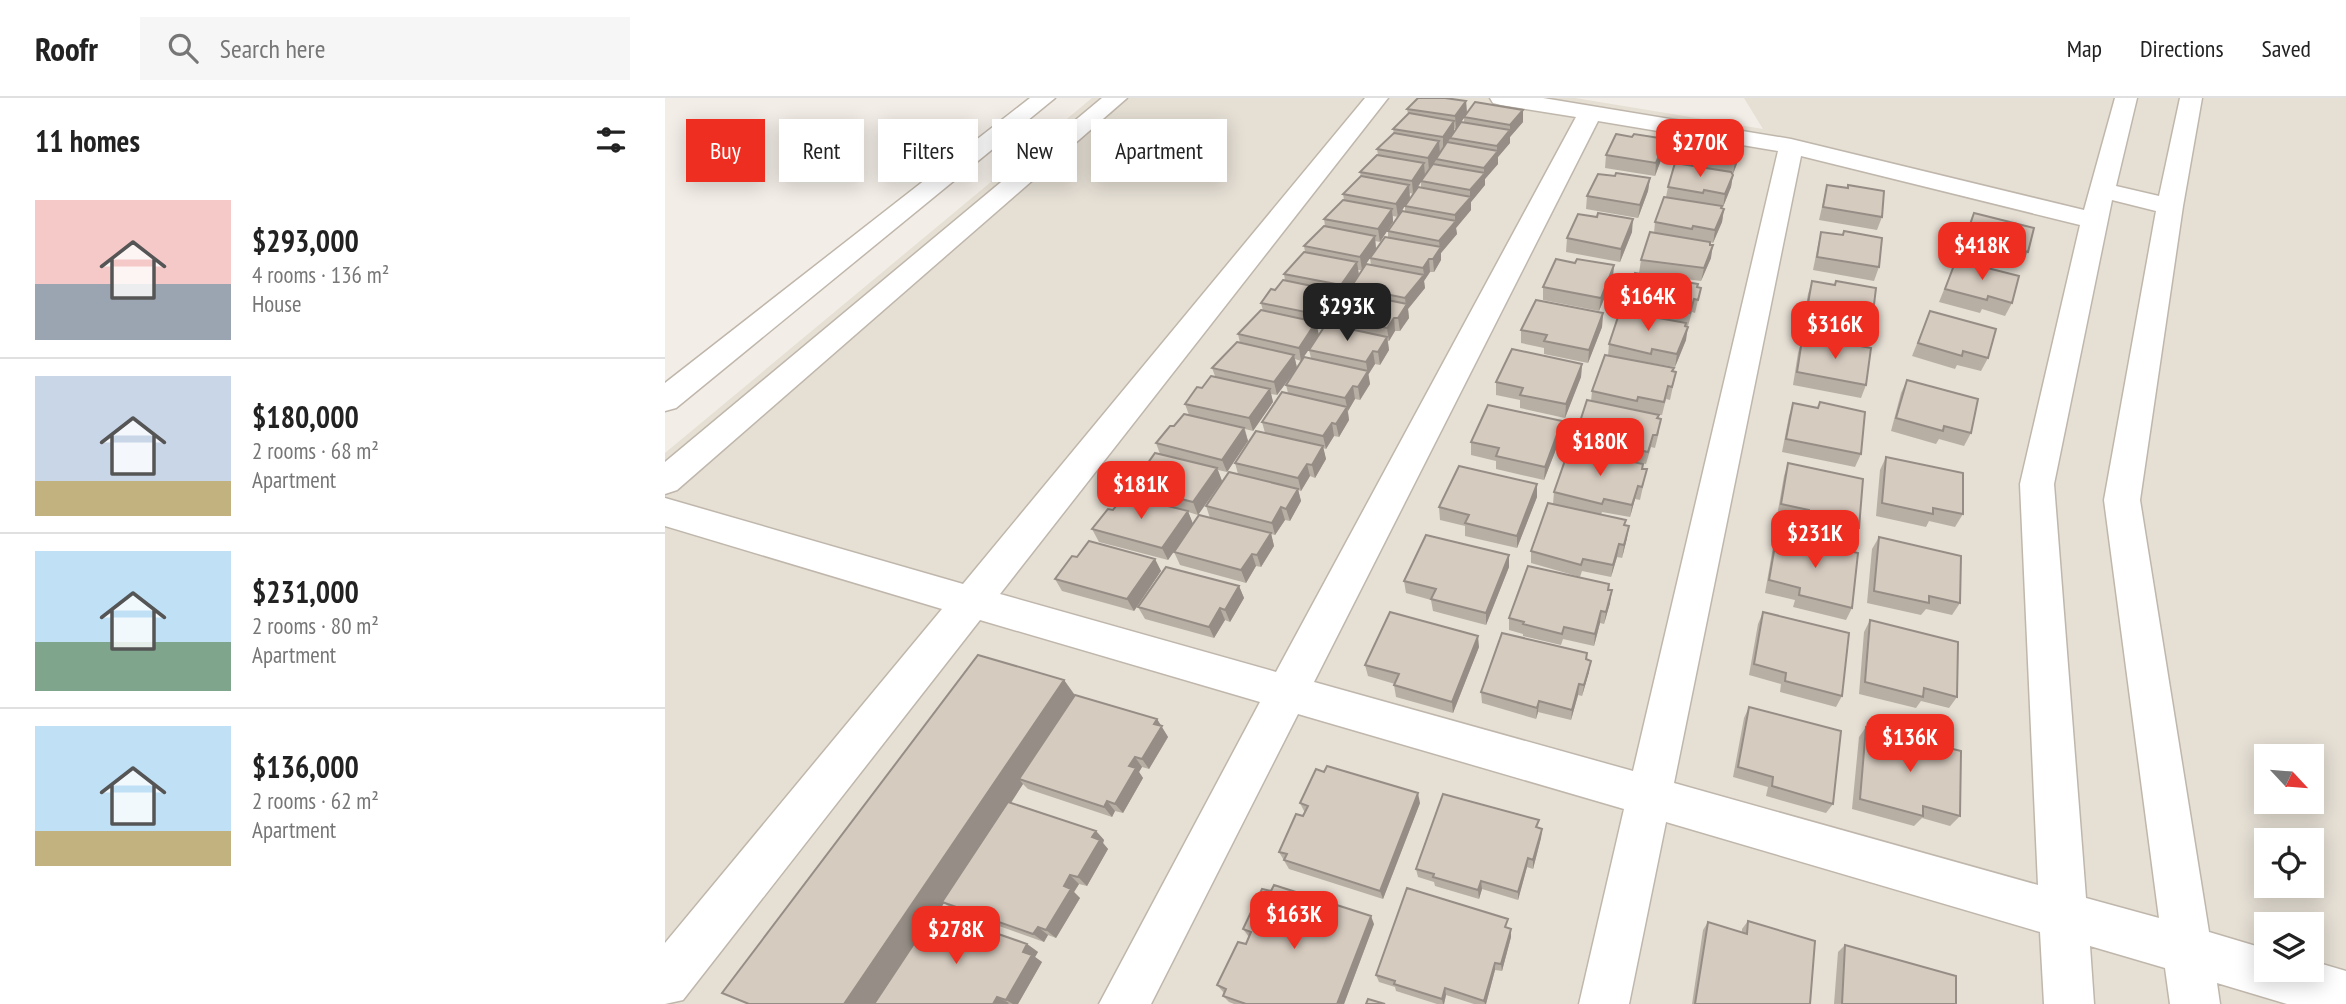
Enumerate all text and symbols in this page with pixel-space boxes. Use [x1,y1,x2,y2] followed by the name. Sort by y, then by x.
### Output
[140,17,630,80] search box
[35,27,98,70] text: Roofr
[164,29,202,67] icon: search
[220,32,325,65] text: Search here
[2067,33,2102,64] text: Map
[2140,33,2224,64] text: Directions
[2262,33,2311,64] text: Saved
[686,119,765,182] chip: Buy
[779,119,864,182] chip: Rent
[878,119,978,182] chip: Filters
[992,119,1077,182] chip: New
[1091,119,1227,182] chip: Apartment
[1651,120,1749,179] pin: $270K
[35,121,140,160] text: 11 homes
[592,121,630,159] icon: filters
[1672,127,1728,156] text: $270K
[252,221,359,260] text: $293,000
[1933,222,2031,282] pin: $418K
[91,228,175,312] icon: home
[1954,230,2010,259] text: $418K
[252,260,389,289] text: 4 rooms · 136 m²
[1599,274,1697,333] pin: $164K
[1620,281,1676,310] text: $164K
[1298,284,1396,343] pin: $293K
[252,289,302,318] text: House
[1319,291,1375,320] text: $293K
[1786,302,1884,361] pin: $316K
[1807,309,1863,338] text: $316K
[252,397,359,436] text: $180,000
[91,404,175,488] icon: home
[1551,418,1649,478] pin: $180K
[1572,426,1628,455] text: $180K
[252,436,379,465] text: 2 rooms · 68 m²
[1092,462,1190,521] pin: $181K
[252,465,336,494] text: Apartment
[1113,469,1169,498] text: $181K
[1766,510,1864,570] pin: $231K
[1787,518,1843,547] text: $231K
[252,572,359,611] text: $231,000
[91,579,175,663] icon: home
[252,611,379,640] text: 2 rooms · 80 m²
[252,640,336,669] text: Apartment
[1861,714,1959,774] pin: $136K
[1882,722,1938,751] text: $136K
[2254,744,2324,814] north arrow
[2254,744,2324,982] map controls
[252,747,359,786] text: $136,000
[91,754,175,838] icon: home
[252,786,379,815] text: 2 rooms · 62 m²
[252,815,336,844] text: Apartment
[2254,828,2324,898] button: locate
[1245,892,1343,951] pin: $163K
[1266,899,1322,928] text: $163K
[907,906,1005,966] pin: $278K
[2254,912,2324,982] button: layers
[928,914,984,943] text: $278K

